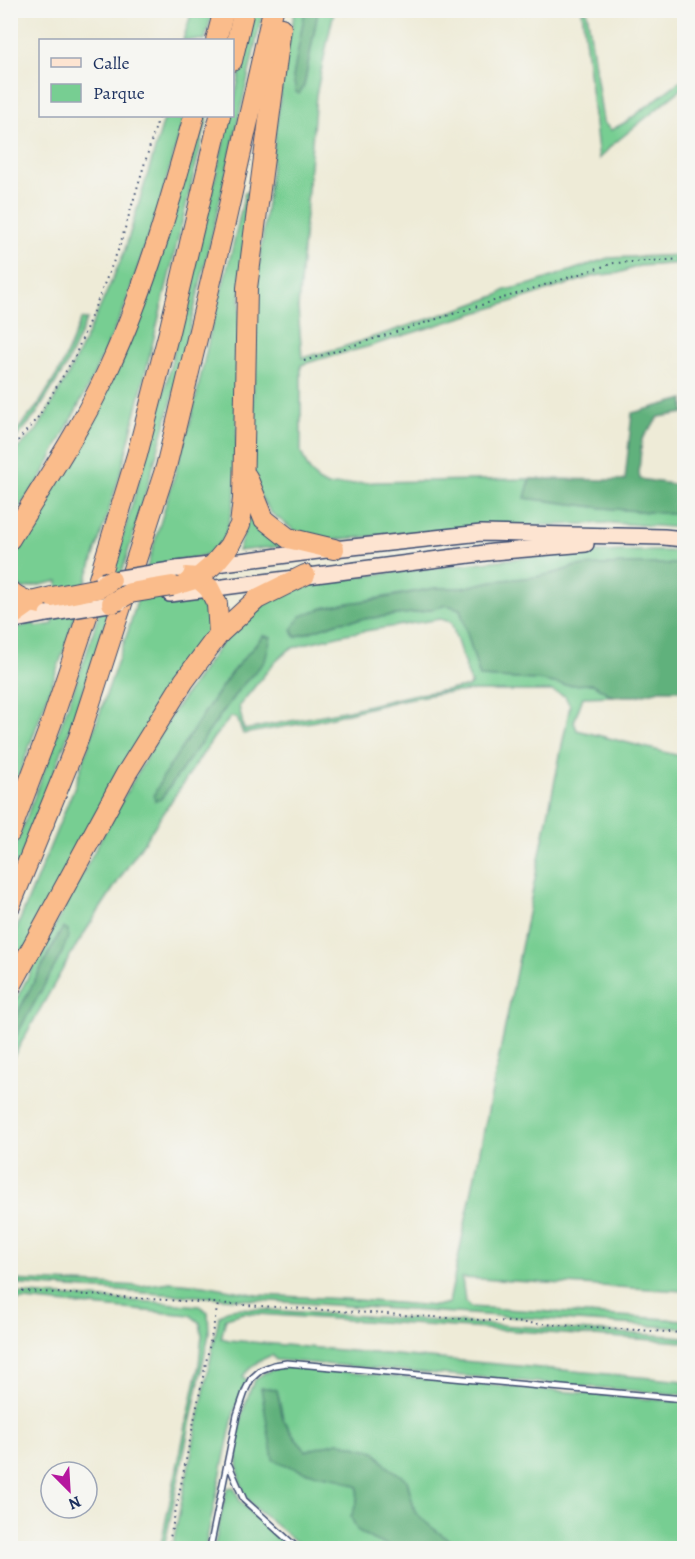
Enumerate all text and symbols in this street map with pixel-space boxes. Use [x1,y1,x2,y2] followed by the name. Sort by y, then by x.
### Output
[39,39,234,117] legend
[93,51,130,75] text: Calle
[93,81,145,105] text: Parque
[39,1460,99,1520] north arrow
[65,1490,84,1515] text: N

